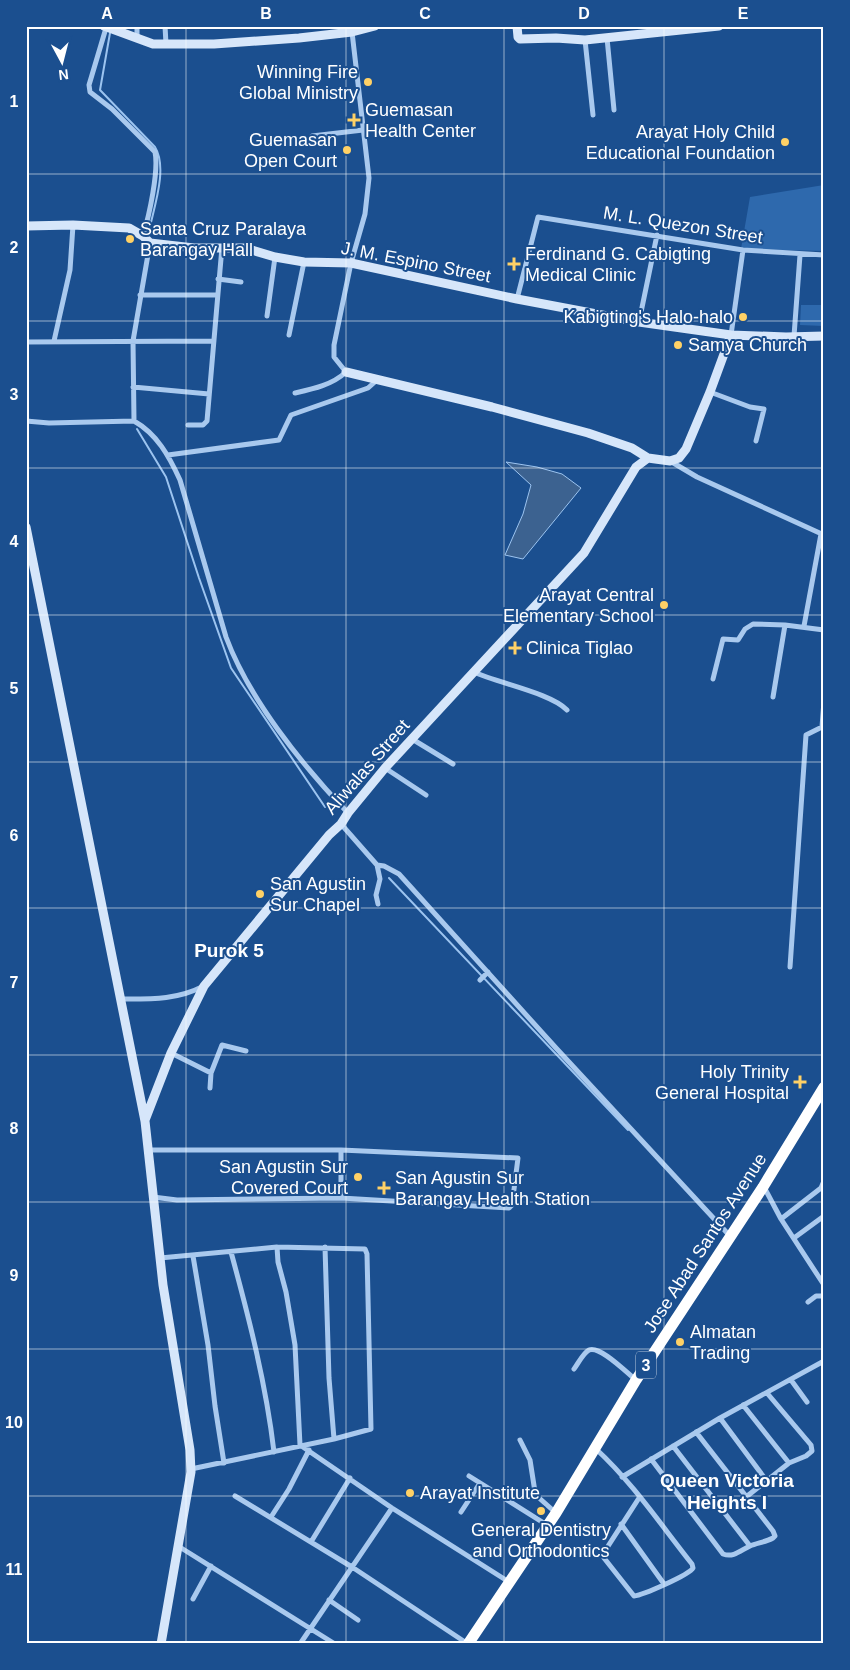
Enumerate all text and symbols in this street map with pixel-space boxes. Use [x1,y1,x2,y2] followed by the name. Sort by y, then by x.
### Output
[101,5,113,22] text: A
[260,5,272,22] text: B
[419,5,431,22] text: C
[578,5,590,22] text: D
[738,5,749,22] text: E
[38,38,88,88] north arrow
[239,62,358,103] place label: Winning Fire Global Ministry
[58,66,70,83] text: N
[362,76,374,88] marker: Winning Fire Global Ministry
[10,93,19,110] text: 1
[365,100,476,141] place label: Guemasan Health Center
[347,113,361,127] marker: Guemasan Health Center
[586,122,775,163] place label: Arayat Holy Child Educational Foundation
[244,130,337,171] place label: Guemasan Open Court
[779,136,791,148] marker: Arayat Holy Child Educational Foundation
[341,144,353,156] marker: Guemasan Open Court
[602,203,764,247] street label: M. L. Quezon Street
[140,219,307,260] place label: Santa Cruz Paralaya Barangay Hall
[124,233,136,245] marker: Santa Cruz Paralaya Barangay Hall
[339,238,493,286] street label: J. M. Espino Street
[10,239,19,256] text: 2
[525,244,711,285] place label: Ferdinand G. Cabigting Medical Clinic
[507,257,521,271] marker: Ferdinand G. Cabigting Medical Clinic
[563,307,733,327] place label: Kabigting's Halo-halo
[737,311,749,323] marker: Kabigting's Halo-halo
[688,335,807,355] place label: Samya Church
[672,339,684,351] marker: Samya Church
[10,386,19,403] text: 3
[10,533,19,550] text: 4
[503,585,654,626] place label: Arayat Central Elementary School
[658,599,670,611] marker: Arayat Central Elementary School
[526,638,633,658] place label: Clinica Tiglao
[508,641,522,655] marker: Clinica Tiglao
[10,680,19,697] text: 5
[320,716,414,818] street label: Aliwalas Street
[10,827,19,844] text: 6
[270,874,366,915] place label: San Agustin Sur Chapel
[254,888,266,900] marker: San Agustin Sur Chapel
[194,940,264,961] district label: Purok 5
[10,974,19,991] text: 7
[655,1062,789,1103] place label: Holy Trinity General Hospital
[793,1075,807,1089] marker: Holy Trinity General Hospital
[10,1120,19,1137] text: 8
[639,1150,771,1336] street label: Jose Abad Santos Avenue
[219,1157,348,1198] place label: San Agustin Sur Covered Court
[395,1168,590,1209] place label: San Agustin Sur Barangay Health Station
[352,1171,364,1183] marker: San Agustin Sur Covered Court
[377,1181,391,1195] marker: San Agustin Sur Barangay Health Station
[10,1267,19,1284] text: 9
[690,1322,756,1363] place label: Almatan Trading
[674,1336,686,1348] marker: Almatan Trading
[636,1352,656,1378] road number: 3
[5,1414,23,1431] text: 10
[660,1470,794,1513] district label: Queen Victoria Heights I
[420,1483,540,1503] place label: Arayat Institute
[404,1487,416,1499] marker: Arayat Institute
[535,1505,547,1517] marker: General Dentistry and Orthodontics
[471,1520,611,1561] place label: General Dentistry and Orthodontics
[6,1561,23,1578] text: 11

